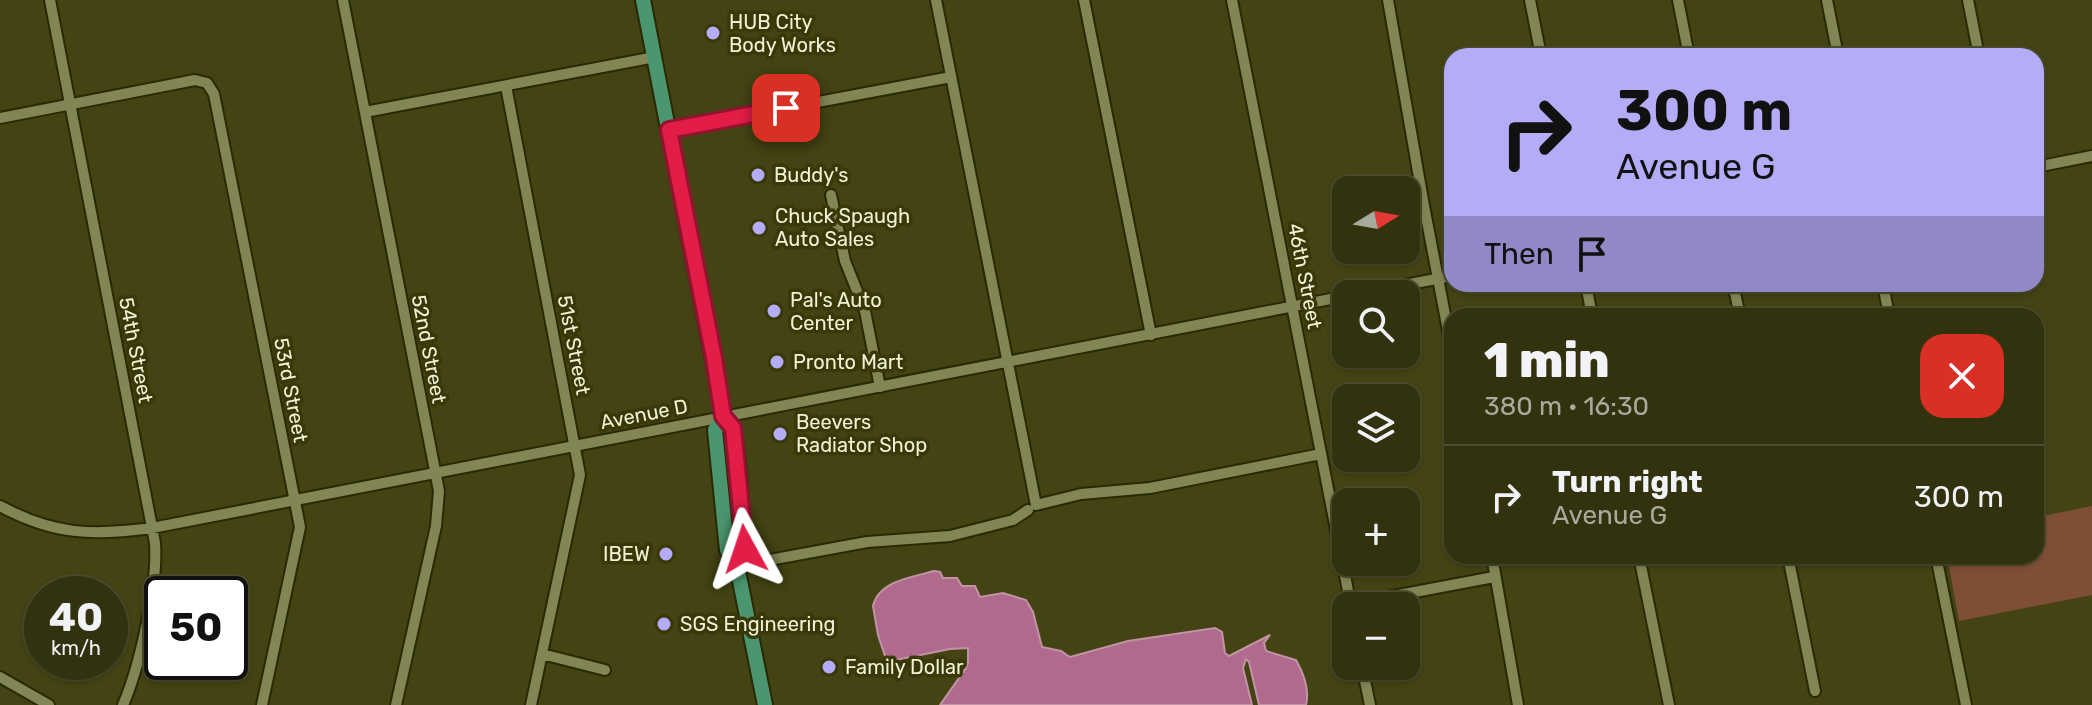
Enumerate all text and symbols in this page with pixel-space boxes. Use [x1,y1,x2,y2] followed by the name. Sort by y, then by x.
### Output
[729,10,836,57] place label: HUB City Body Works
[704,24,722,42] marker: HUB City Body Works
[752,74,820,142] pin
[1616,78,1792,144] text: 300 m
[1484,80,1588,184] icon: right
[764,86,808,130] icon: arrive
[1616,145,1775,188] text: Avenue G
[774,163,848,187] place label: Buddy's
[749,166,767,184] marker: Buddy's
[1332,176,1420,264] north arrow
[1332,176,1420,680] map controls
[775,204,910,251] place label: Chuck Spaugh Auto Sales
[750,219,768,237] marker: Chuck Spaugh Auto Sales
[1283,221,1327,331] street label: 46th Street
[1570,232,1614,276] icon: arrive
[1484,236,1554,272] text: Then
[1332,280,1420,368] button: search
[790,288,882,335] place label: Pal's Auto Center
[407,293,451,406] street label: 52nd Street
[553,293,595,397] street label: 51st Street
[114,295,158,405] street label: 54th Street
[765,302,783,320] marker: Pal's Auto Center
[1484,332,1610,389] text: 1 min
[1920,334,2004,418] button: close
[269,336,313,444] street label: 53rd Street
[793,350,903,374] place label: Pronto Mart
[768,353,786,371] marker: Pronto Mart
[1332,384,1420,472] button: layers
[1484,391,1649,422] text: 380 m · 16:30
[598,394,690,434] street label: Avenue D
[796,410,927,457] place label: Beevers Radiator Shop
[771,425,789,443] marker: Beevers Radiator Shop
[1552,464,1703,500] text: Turn right
[1484,475,1528,519] icon: right
[1914,479,2004,515] text: 300 m
[1332,488,1420,576] button: +
[1552,500,1667,531] text: Avenue G
[703,507,787,591] position arrow
[603,542,650,566] place label: IBEW
[657,545,675,563] marker: IBEW
[144,576,248,680] speed limit sign: 50
[1332,592,1420,680] button: −
[49,594,103,641] text: 40
[680,612,835,636] place label: SGS Engineering
[655,615,673,633] marker: SGS Engineering
[51,636,101,660] text: km/h
[845,655,964,679] place label: Family Dollar
[820,658,838,676] marker: Family Dollar

